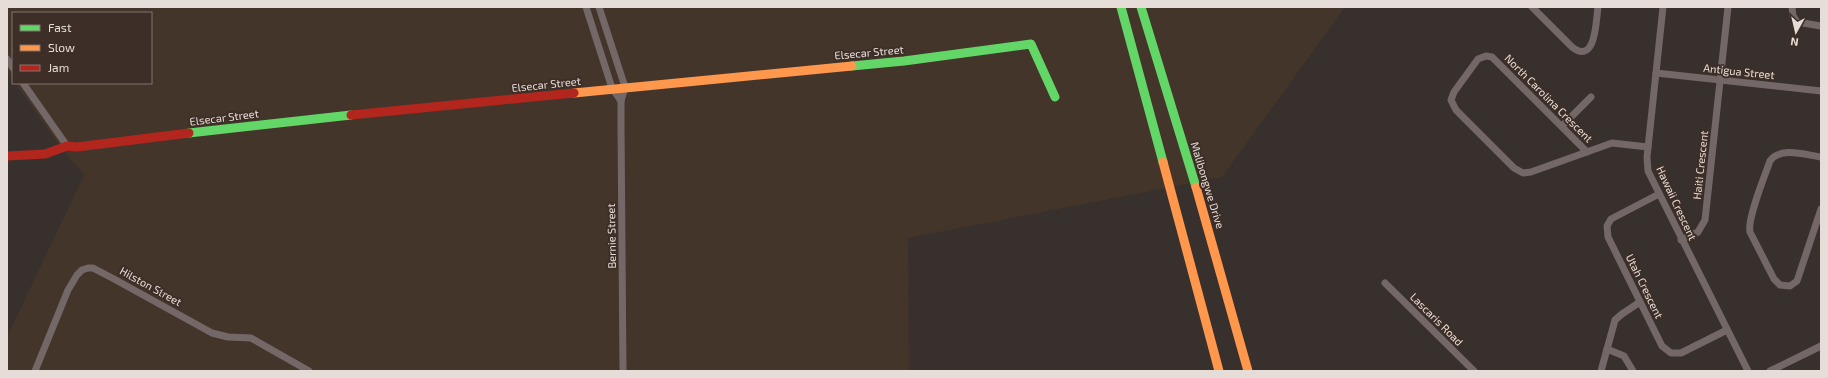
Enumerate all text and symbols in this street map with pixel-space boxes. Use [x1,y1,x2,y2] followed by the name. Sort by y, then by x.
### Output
[12,12,152,84] legend
[1776,12,1816,52] north arrow
[48,20,72,34] text: Fast
[1790,35,1799,49] text: N
[48,40,75,54] text: Slow
[834,42,904,62] street label: Elsecar Street
[1502,51,1596,145] street label: North Carolina Crescent
[48,60,69,74] text: Jam
[1703,61,1775,81] street label: Antigua Street
[511,74,581,94] street label: Elsecar Street
[189,106,259,128] street label: Elsecar Street
[1690,130,1710,200] street label: Haiti Crescent
[1189,140,1227,230] street label: Malibongwe Drive
[1654,164,1700,242] street label: Hawaii Crescent
[604,203,618,269] street label: Bernie Street
[1624,252,1666,320] street label: Utah Crescent
[118,264,184,308] street label: Hilston Street
[1408,290,1466,348] street label: Lascaris Road

